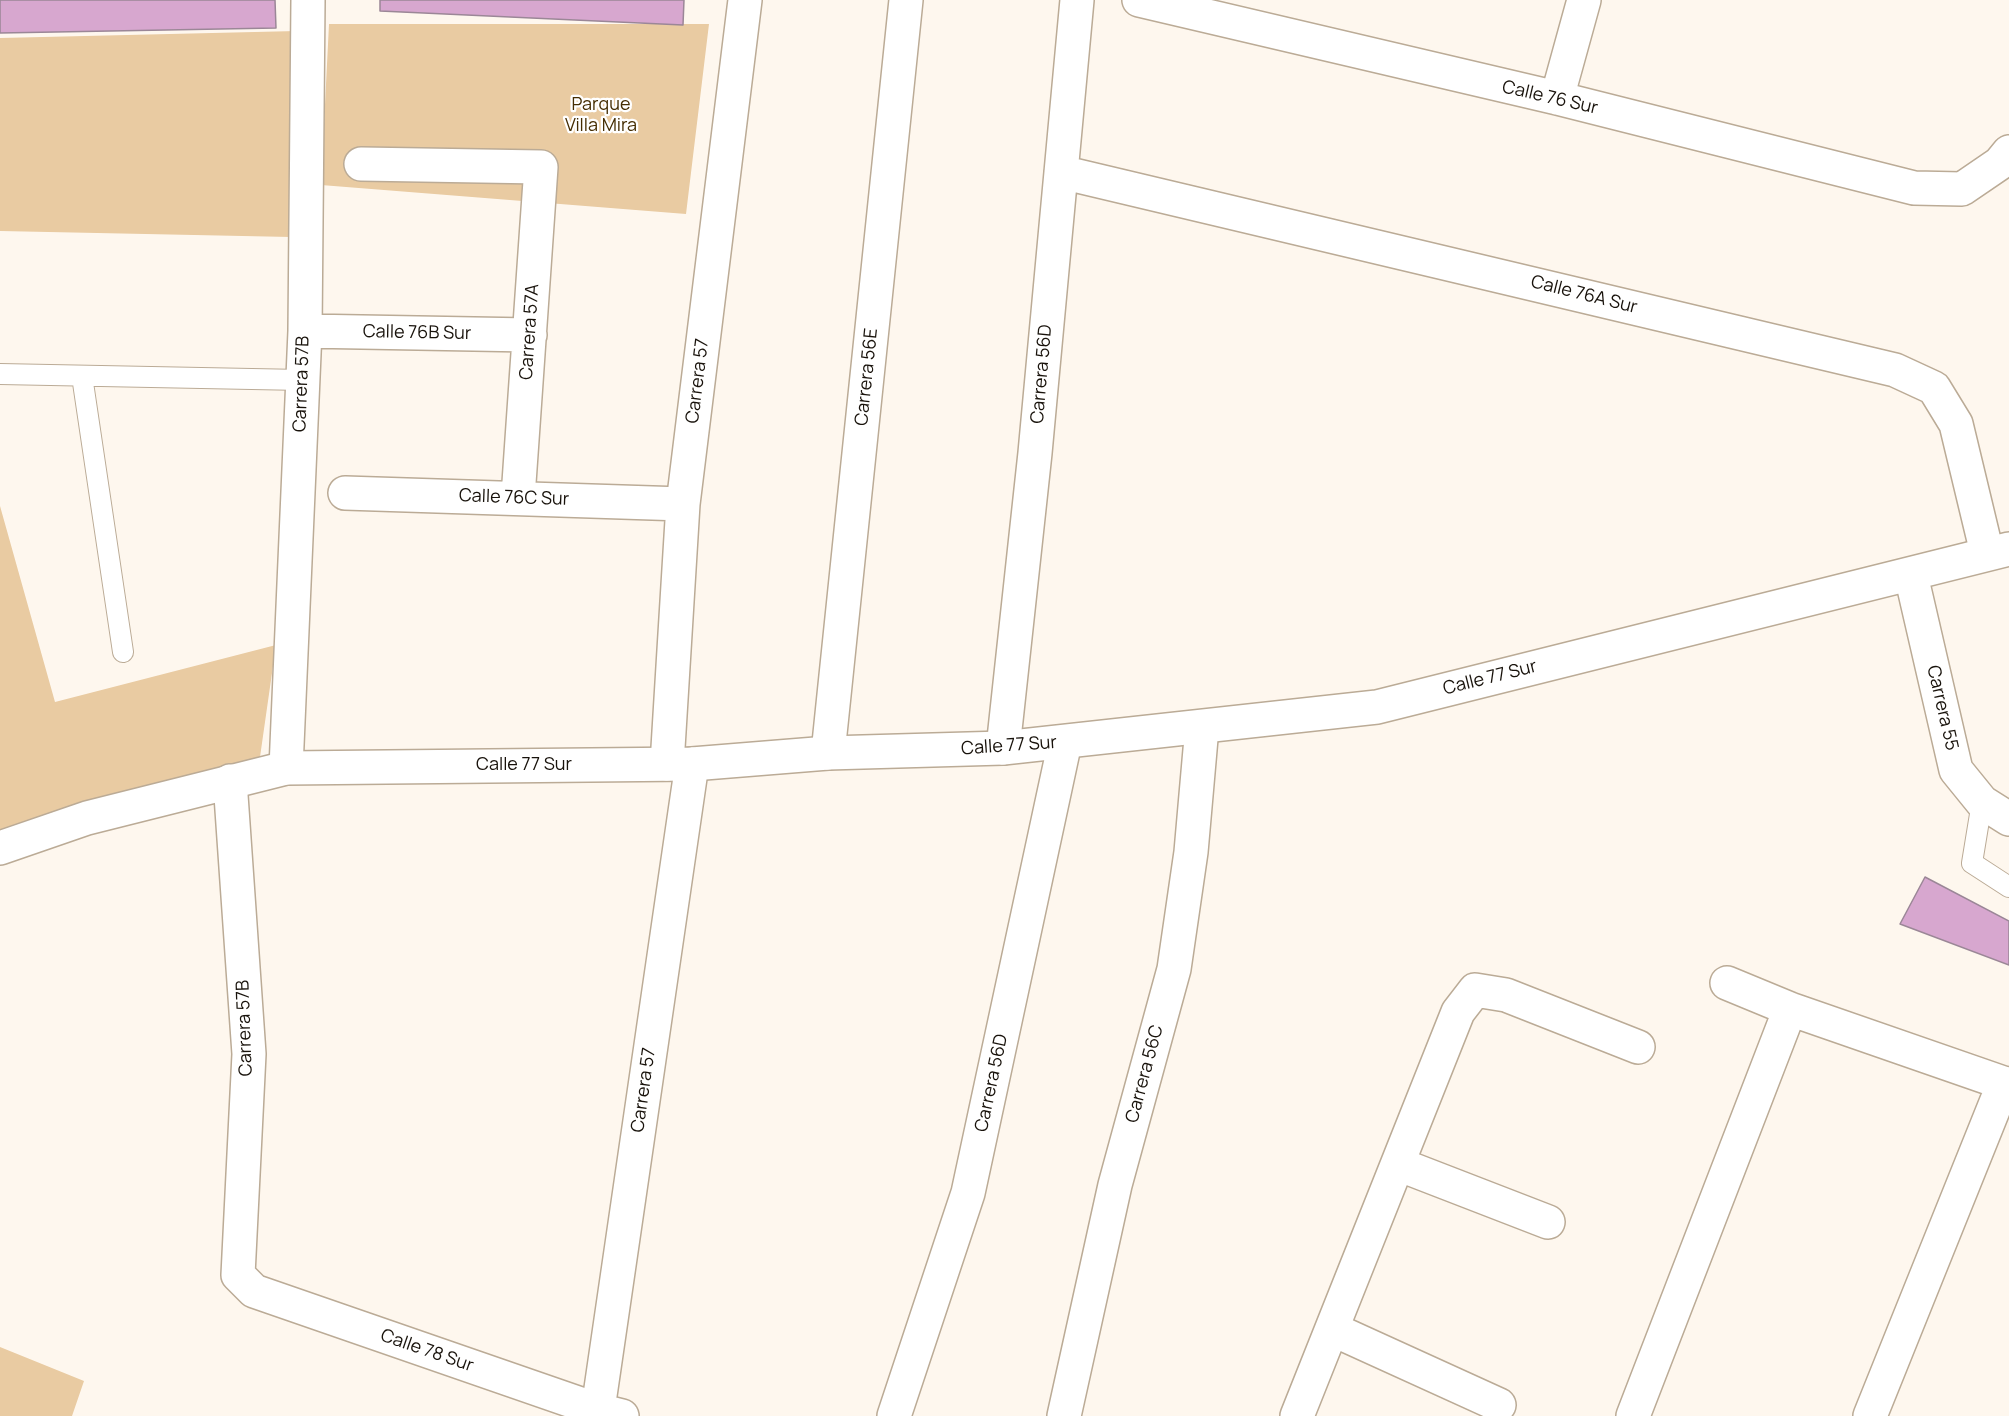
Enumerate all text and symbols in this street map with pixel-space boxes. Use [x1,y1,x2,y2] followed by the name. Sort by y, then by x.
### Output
[1500,77,1600,119] street label: Calle 76 Sur
[565,94,637,136] park label: Parque Villa Mira
[1529,271,1639,319] street label: Calle 76A Sur
[516,283,544,381] street label: Carrera 57A
[363,321,471,345] street label: Calle 76B Sur
[1027,323,1057,425] street label: Carrera 56D
[851,327,883,427] street label: Carrera 56E
[290,335,314,433] street label: Carrera 57B
[682,337,714,425] street label: Carrera 57
[458,485,570,511] street label: Calle 76C Sur
[1441,656,1539,700] street label: Calle 77 Sur
[1922,663,1962,753] street label: Carrera 55
[960,732,1058,760] street label: Calle 77 Sur
[476,754,572,776] street label: Calle 77 Sur
[233,979,257,1077] street label: Carrera 57B
[1122,1023,1168,1125] street label: Carrera 56C
[971,1032,1013,1134] street label: Carrera 56D
[627,1046,661,1134] street label: Carrera 57
[378,1325,476,1377] street label: Calle 78 Sur

